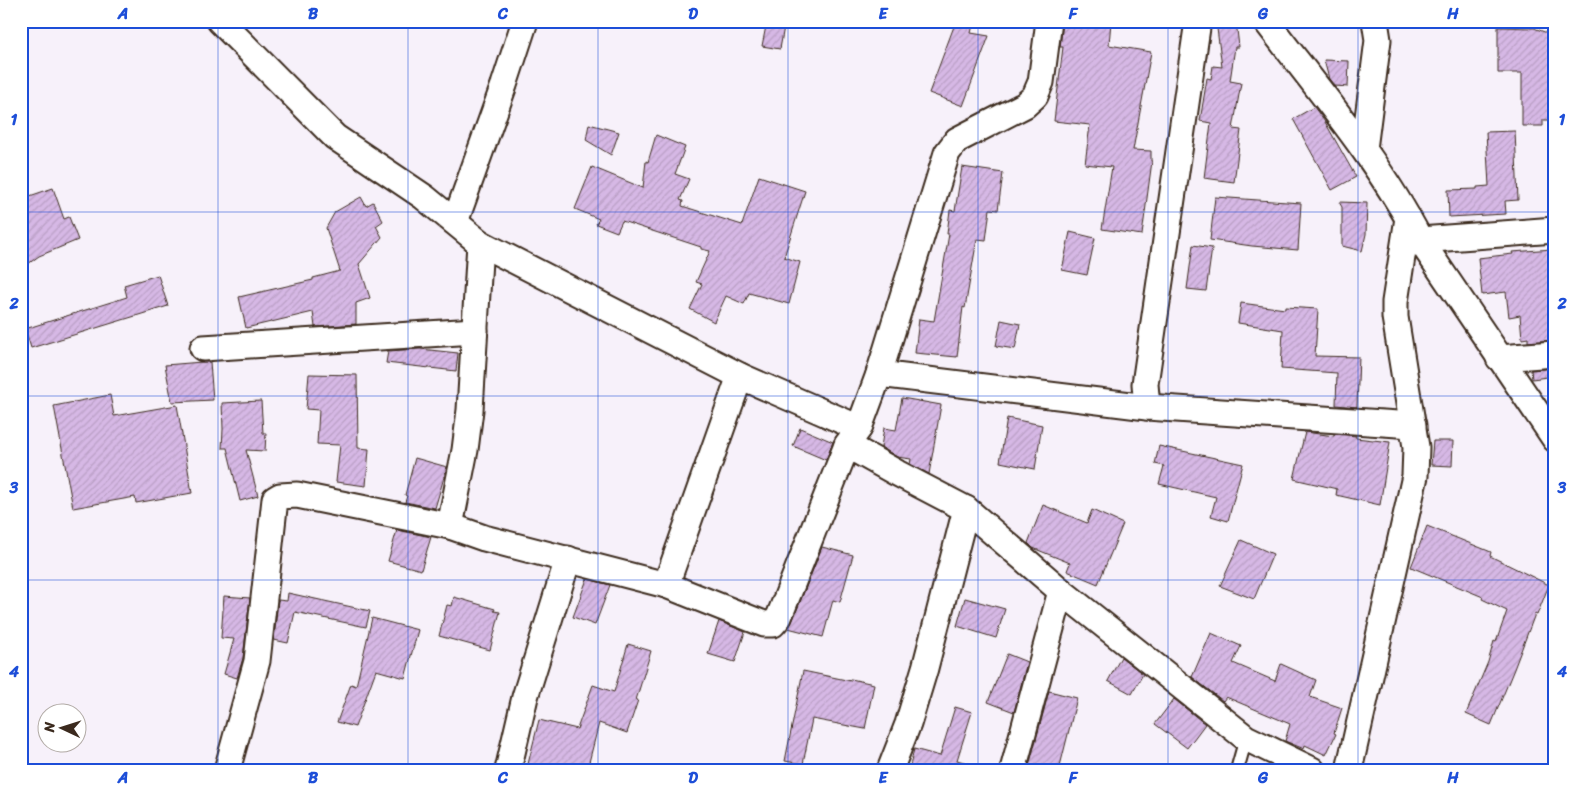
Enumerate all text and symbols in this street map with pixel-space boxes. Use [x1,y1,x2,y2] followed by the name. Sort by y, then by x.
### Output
[117,0,128,28] text: A
[308,0,319,28] text: B
[497,0,509,28] text: C
[688,0,698,28] text: D
[879,0,889,28] text: E
[1068,0,1079,28] text: F
[1257,0,1269,28] text: G
[1446,0,1459,28] text: H
[11,105,18,134] text: 1
[1559,105,1566,134] text: 1
[8,289,19,318] text: 2
[1556,289,1567,318] text: 2
[9,473,19,502] text: 3
[1557,473,1567,502] text: 3
[8,657,19,686] text: 4
[1556,657,1567,686] text: 4
[38,704,88,754] north arrow
[37,721,62,734] text: N
[117,763,128,791] text: A
[308,763,319,791] text: B
[497,763,509,791] text: C
[688,763,698,791] text: D
[879,763,889,791] text: E
[1068,763,1079,791] text: F
[1257,763,1269,791] text: G
[1446,763,1459,791] text: H

